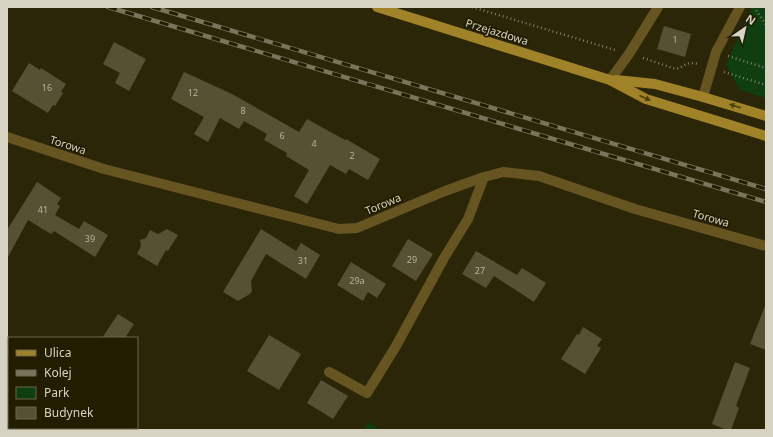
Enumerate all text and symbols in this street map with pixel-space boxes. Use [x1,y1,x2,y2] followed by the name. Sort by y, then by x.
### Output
[725,8,765,48] north arrow
[743,11,759,28] text: N
[464,15,530,48] street label: Przejazdowa
[672,33,678,46] house number: 1
[42,81,52,94] house number: 16
[188,86,198,99] house number: 12
[639,95,651,101] one-way arrow
[728,103,740,109] one-way arrow
[240,104,246,117] house number: 8
[279,129,285,142] house number: 6
[48,132,88,157] street label: Torowa
[311,137,317,150] house number: 4
[349,149,355,162] house number: 2
[363,189,403,218] street label: Torowa
[38,203,48,216] house number: 41
[691,205,731,230] street label: Torowa
[85,232,95,245] house number: 39
[407,253,417,266] house number: 29
[298,254,308,267] house number: 31
[475,264,485,277] house number: 27
[349,274,365,287] house number: 29a
[8,337,138,429] legend
[44,344,71,361] text: Ulica
[44,364,72,381] text: Kolej
[44,384,70,401] text: Park
[44,404,94,421] text: Budynek

